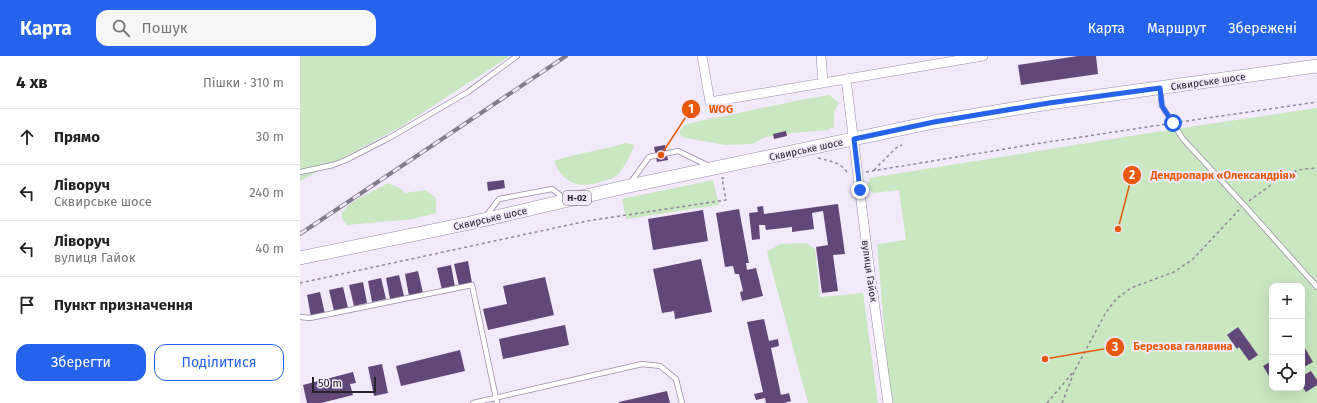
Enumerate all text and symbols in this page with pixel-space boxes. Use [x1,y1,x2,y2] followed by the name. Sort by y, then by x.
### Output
[96,10,376,46] search box
[20,17,72,40] text: Карта
[110,17,132,39] icon: search
[142,19,188,37] text: Пошук
[1088,20,1125,37] text: Карта
[1147,20,1206,37] text: Маршрут
[1228,20,1297,37] text: Збережені
[1170,71,1246,93] street label: Сквирське шосе
[16,72,48,93] text: 4 хв
[203,75,284,90] text: Пішки · 310 m
[681,98,741,121] callout: WOG
[688,102,694,116] text: 1
[709,103,733,116] text: WOG
[1164,114,1182,132] route start
[16,126,38,148] icon: ahead
[54,128,100,146] text: Прямо
[256,129,284,144] text: 30 m
[768,136,844,164] street label: Сквирське шосе
[1122,163,1303,186] callout: Дендропарк «Олександрія»
[1129,168,1135,182] text: 2
[1149,169,1296,182] text: Дендропарк «Олександрія»
[54,176,110,194] text: Ліворуч
[851,181,869,199] route end
[16,182,38,204] icon: left
[249,185,284,200] text: 240 m
[563,191,591,205] road number: Н-02
[54,194,152,209] text: Сквирське шосе
[452,205,528,233] street label: Сквирське шосе
[54,232,110,250] text: Ліворуч
[16,238,38,260] icon: left
[859,239,879,304] street label: вулиця Гайок
[255,241,284,256] text: 40 m
[54,250,135,265] text: вулиця Гайок
[1269,283,1305,391] map controls
[1269,283,1305,319] button: +
[16,294,38,316] icon: arrive
[54,296,193,314] text: Пункт призначення
[1269,319,1305,355] button: −
[1105,335,1241,358] callout: Березова галявина
[1111,340,1118,354] text: 3
[1133,340,1233,353] text: Березова галявина
[16,344,146,381] button: Зберегти
[154,344,284,381] button: Поділитися
[1269,355,1305,391] button: locate
[312,375,376,394] scale bar
[318,377,342,390] text: 50 m

